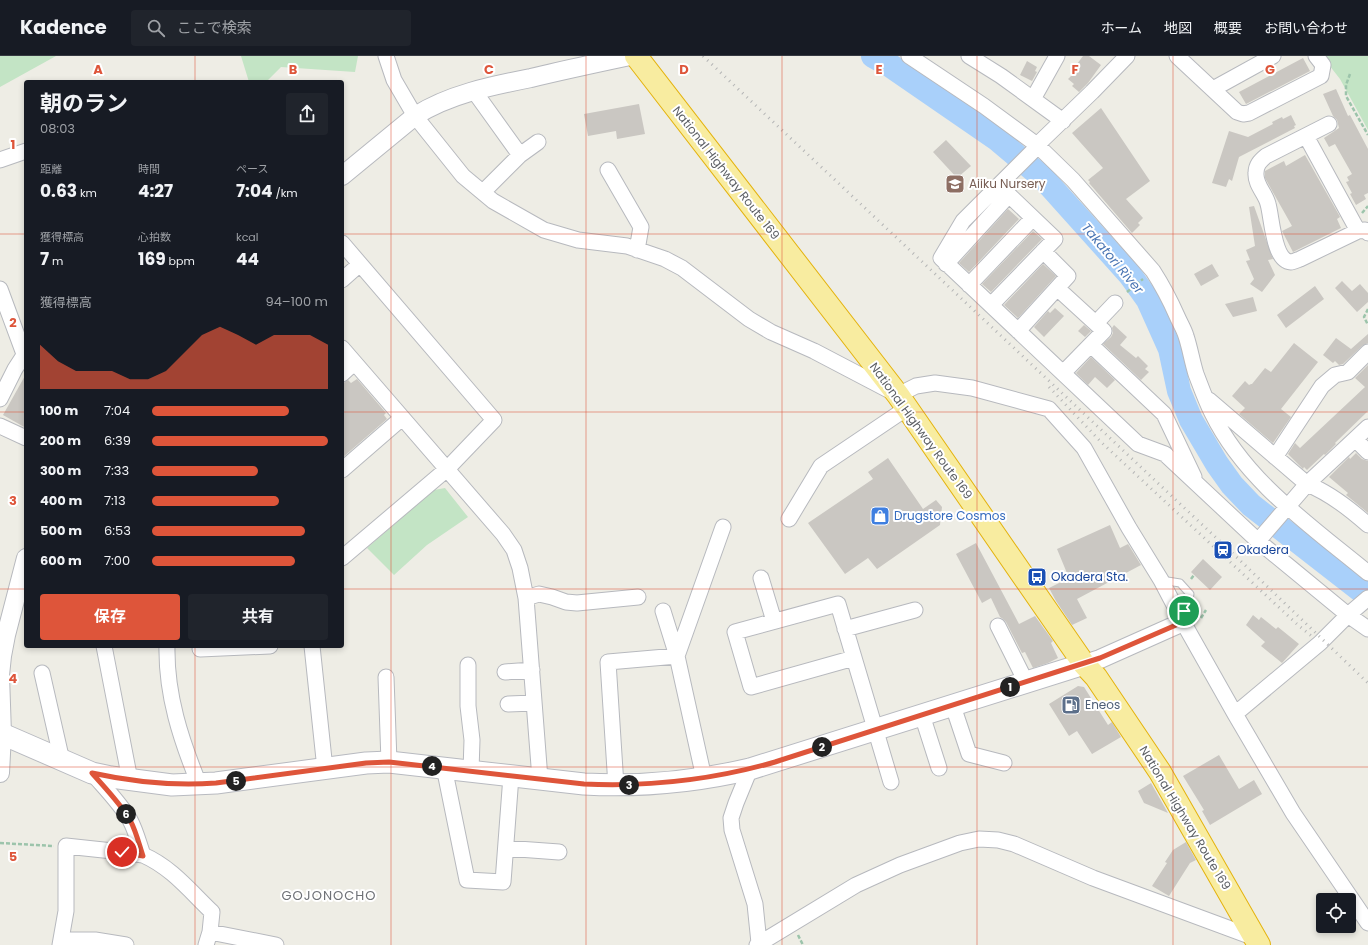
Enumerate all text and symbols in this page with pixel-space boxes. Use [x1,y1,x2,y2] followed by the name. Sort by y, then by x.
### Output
[131,10,411,46] search box
[20,14,107,41] text: Kadence
[145,17,167,39] icon: search
[177,17,252,38] text: ここで検索
[1100,18,1142,38] text: ホーム
[1164,18,1192,38] text: 地図
[1214,18,1242,38] text: 概要
[1264,18,1348,38] text: お問い合わせ
[93,60,103,79] text: A
[289,60,298,79] text: B
[484,60,494,79] text: C
[679,60,689,79] text: D
[875,60,883,79] text: E
[1071,60,1079,79] text: F
[1265,60,1275,79] text: G
[40,88,128,119] text: 朝のラン
[286,93,328,135] button: share
[669,102,784,243] street label: National Highway Route 169
[40,119,75,138] text: 08:03
[11,135,15,154] text: 1
[40,161,62,177] text: 距離
[138,161,160,177] text: 時間
[236,161,268,177] text: ペース
[944,173,966,195] school or university icon: Aiiku Nursery
[969,175,1046,192] place label: Aiiku Nursery
[40,179,77,203] text: 0.63
[138,179,173,203] text: 4:27
[236,179,273,203] text: 7:04
[77,185,97,201] text: km
[273,185,298,201] text: /km
[1077,219,1149,299] water label: Takatori River
[40,229,84,245] text: 獲得標高
[138,229,171,245] text: 心拍数
[236,229,258,245] text: kcal
[40,247,49,271] text: 7
[138,247,166,271] text: 169
[236,247,259,271] text: 44
[49,253,63,269] text: m
[166,253,195,269] text: bpm
[265,292,328,311] text: 94–100 m
[40,293,92,312] text: 獲得標高
[9,313,17,332] text: 2
[866,359,977,503] street label: National Highway Route 169
[40,401,78,420] text: 100 m
[104,401,130,420] text: 7:04
[40,431,81,450] text: 200 m
[104,431,131,450] text: 6:39
[40,461,81,480] text: 300 m
[104,461,129,480] text: 7:33
[9,491,17,510] text: 3
[40,491,82,510] text: 400 m
[104,491,126,510] text: 7:13
[869,505,891,527] shop icon: Drugstore Cosmos
[894,507,1006,524] place label: Drugstore Cosmos
[40,521,82,540] text: 500 m
[104,521,131,540] text: 6:53
[1212,539,1234,561] station icon: Okadera
[1237,541,1289,558] place label: Okadera
[40,551,82,570] text: 600 m
[104,551,130,570] text: 7:00
[1026,566,1048,588] bus stop icon: Okadera Sta.
[1051,568,1128,585] place label: Okadera Sta.
[40,594,180,640] button: 保存
[188,594,328,640] button: 共有
[1167,594,1201,628] pin
[1173,600,1195,622] icon: arrive
[9,669,18,688] text: 4
[1000,677,1020,697] pin: 1
[1008,679,1012,695] text: 1
[1060,694,1082,716] fuel station icon: Eneos
[1085,696,1120,713] place label: Eneos
[812,737,832,757] pin: 2
[819,739,825,755] text: 2
[1136,743,1235,893] street label: National Highway Route 169
[422,756,442,776] pin: 4
[428,758,436,774] text: 4
[226,771,246,791] pin: 5
[232,773,240,789] text: 5
[619,775,639,795] pin: 3
[626,777,632,793] text: 3
[116,804,136,824] pin: 6
[122,806,130,822] text: 6
[105,835,139,869] pin
[111,841,133,863] icon: check
[9,847,17,866] text: 5
[281,886,377,905] district label: GOJONOCHO
[1316,893,1356,933] map controls
[1316,893,1356,933] button: locate

